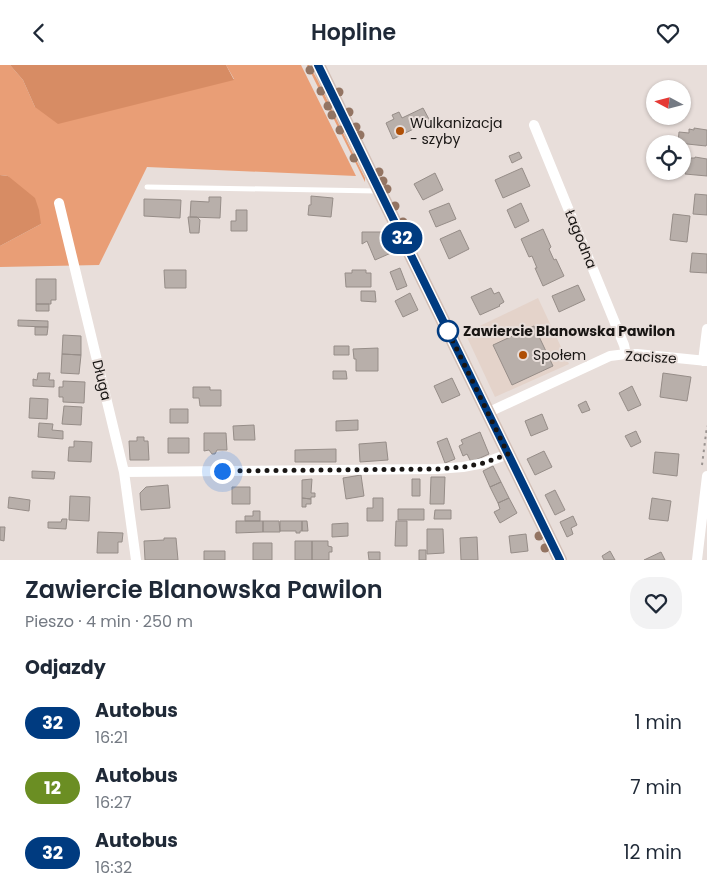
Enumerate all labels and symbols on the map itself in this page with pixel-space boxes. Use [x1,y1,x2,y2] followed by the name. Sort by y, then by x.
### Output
[646,80,691,125] north arrow
[410,113,502,149] place label: Wulkanizacja - szyby
[394,125,406,137] marker: Wulkanizacja - szyby
[560,207,602,271] street label: Łagodna
[380,222,424,254] line badge: 32
[437,320,459,342] marker: Zawiercie Blanowska Pawilon
[463,321,675,341] place label: Zawiercie Blanowska Pawilon
[533,345,586,365] place label: Społem
[625,346,677,368] street label: Zacisze
[517,349,529,361] marker: Społem
[87,358,117,402] street label: Długa
[210,459,235,484] your location

